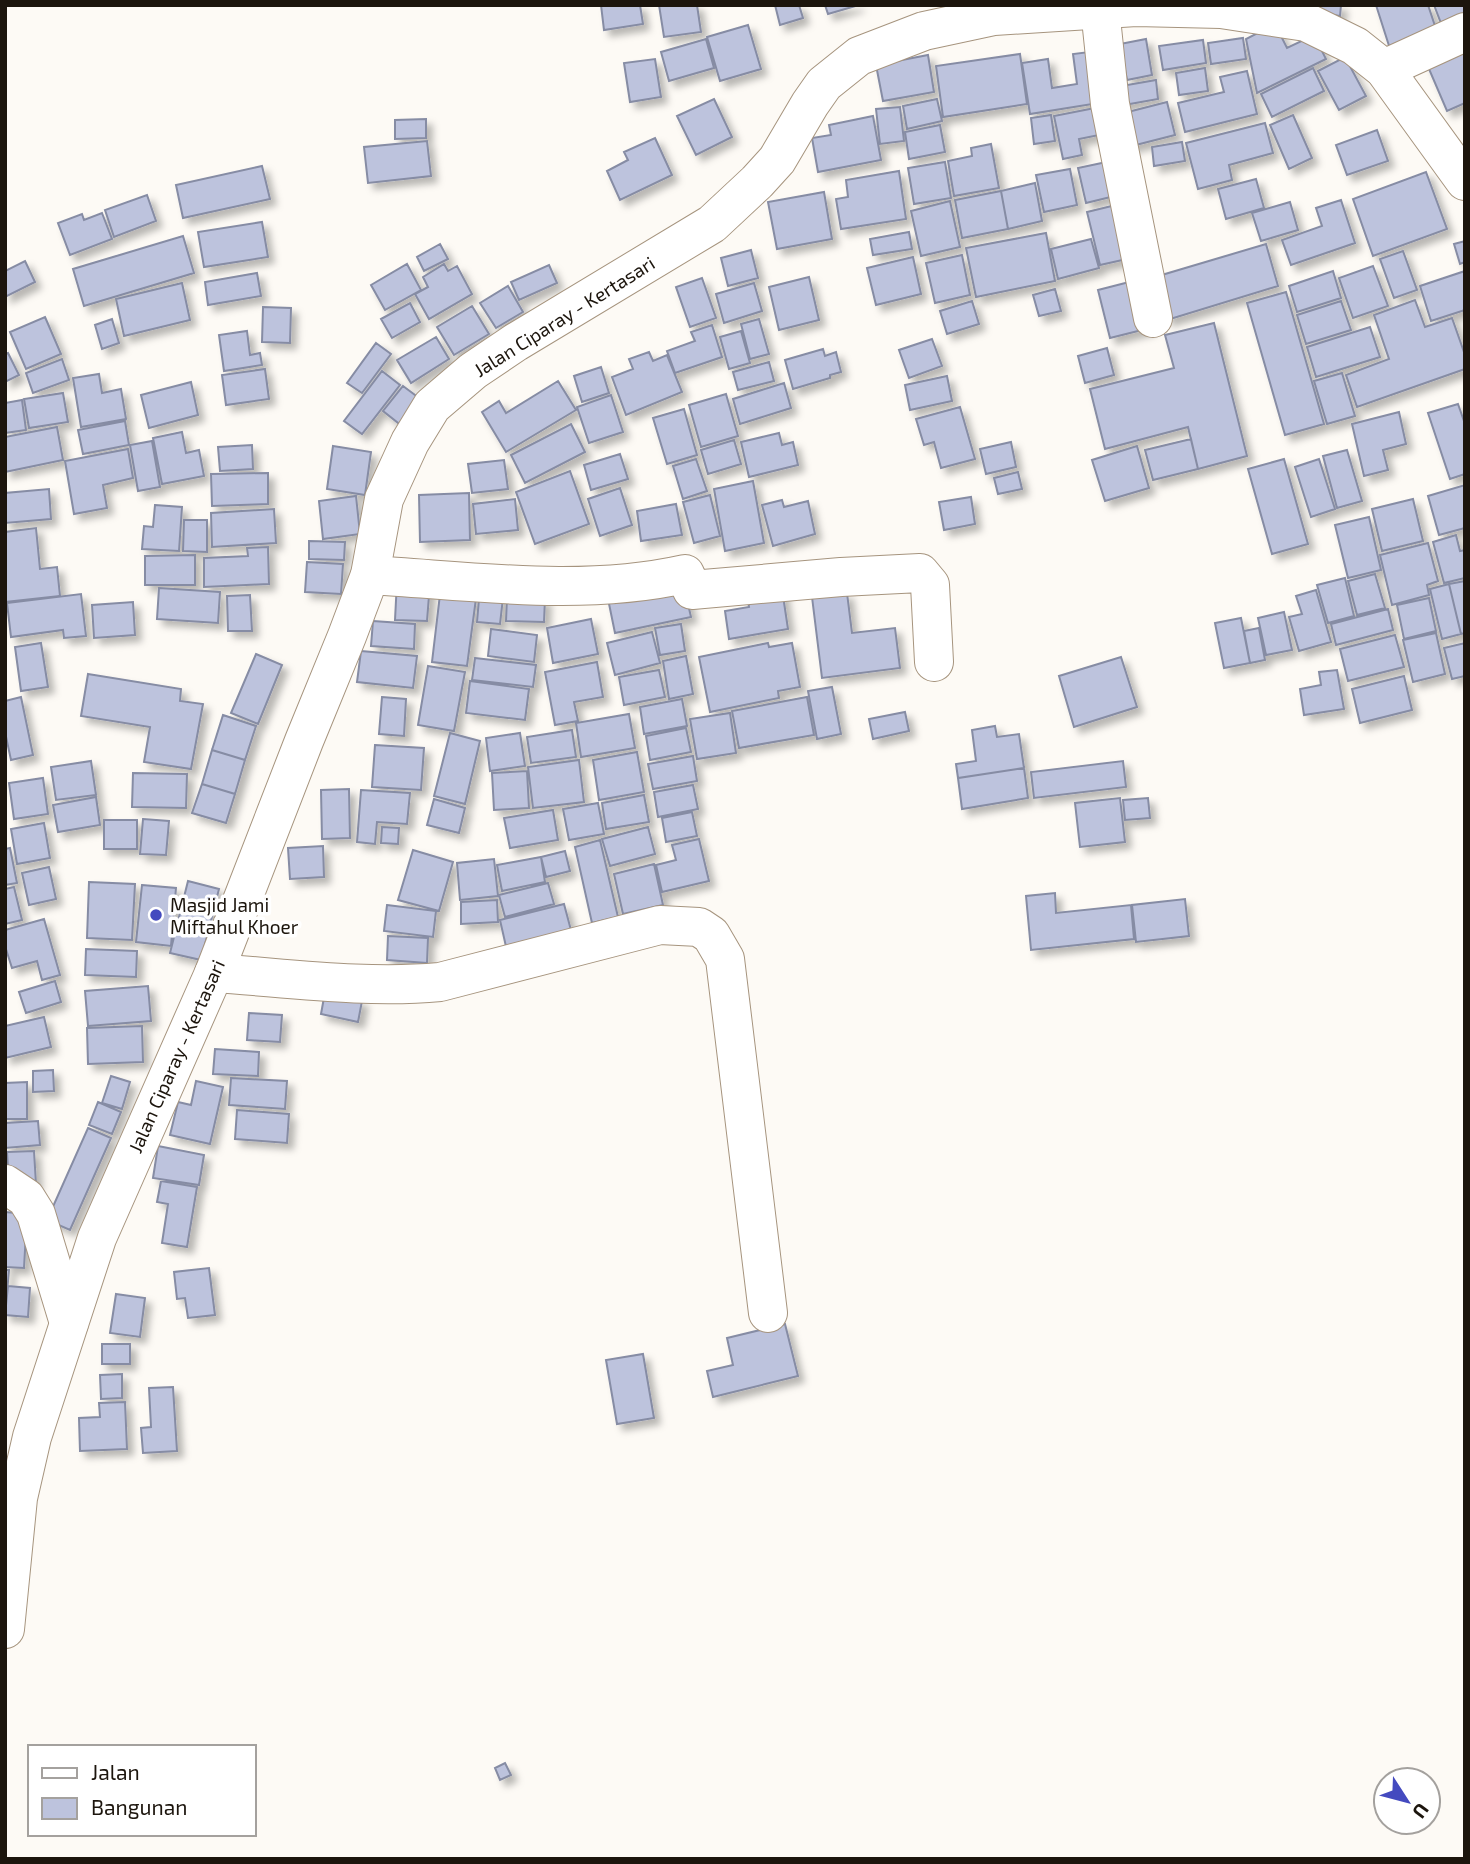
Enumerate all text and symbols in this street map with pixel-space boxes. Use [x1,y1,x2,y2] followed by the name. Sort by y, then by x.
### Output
[469,251,659,381] street label: Jalan Ciparay - Kertasari
[170,893,299,938] place label: Masjid Jami Miftahul Khoer
[148,907,164,923] marker: Masjid Jami Miftahul Khoer
[123,956,229,1156] street label: Jalan Ciparay - Kertasari
[28,1745,256,1836] legend
[91,1759,140,1784] text: Jalan
[1372,1766,1442,1836] north arrow
[91,1794,187,1819] text: Bangunan
[1408,1799,1434,1823] text: U

